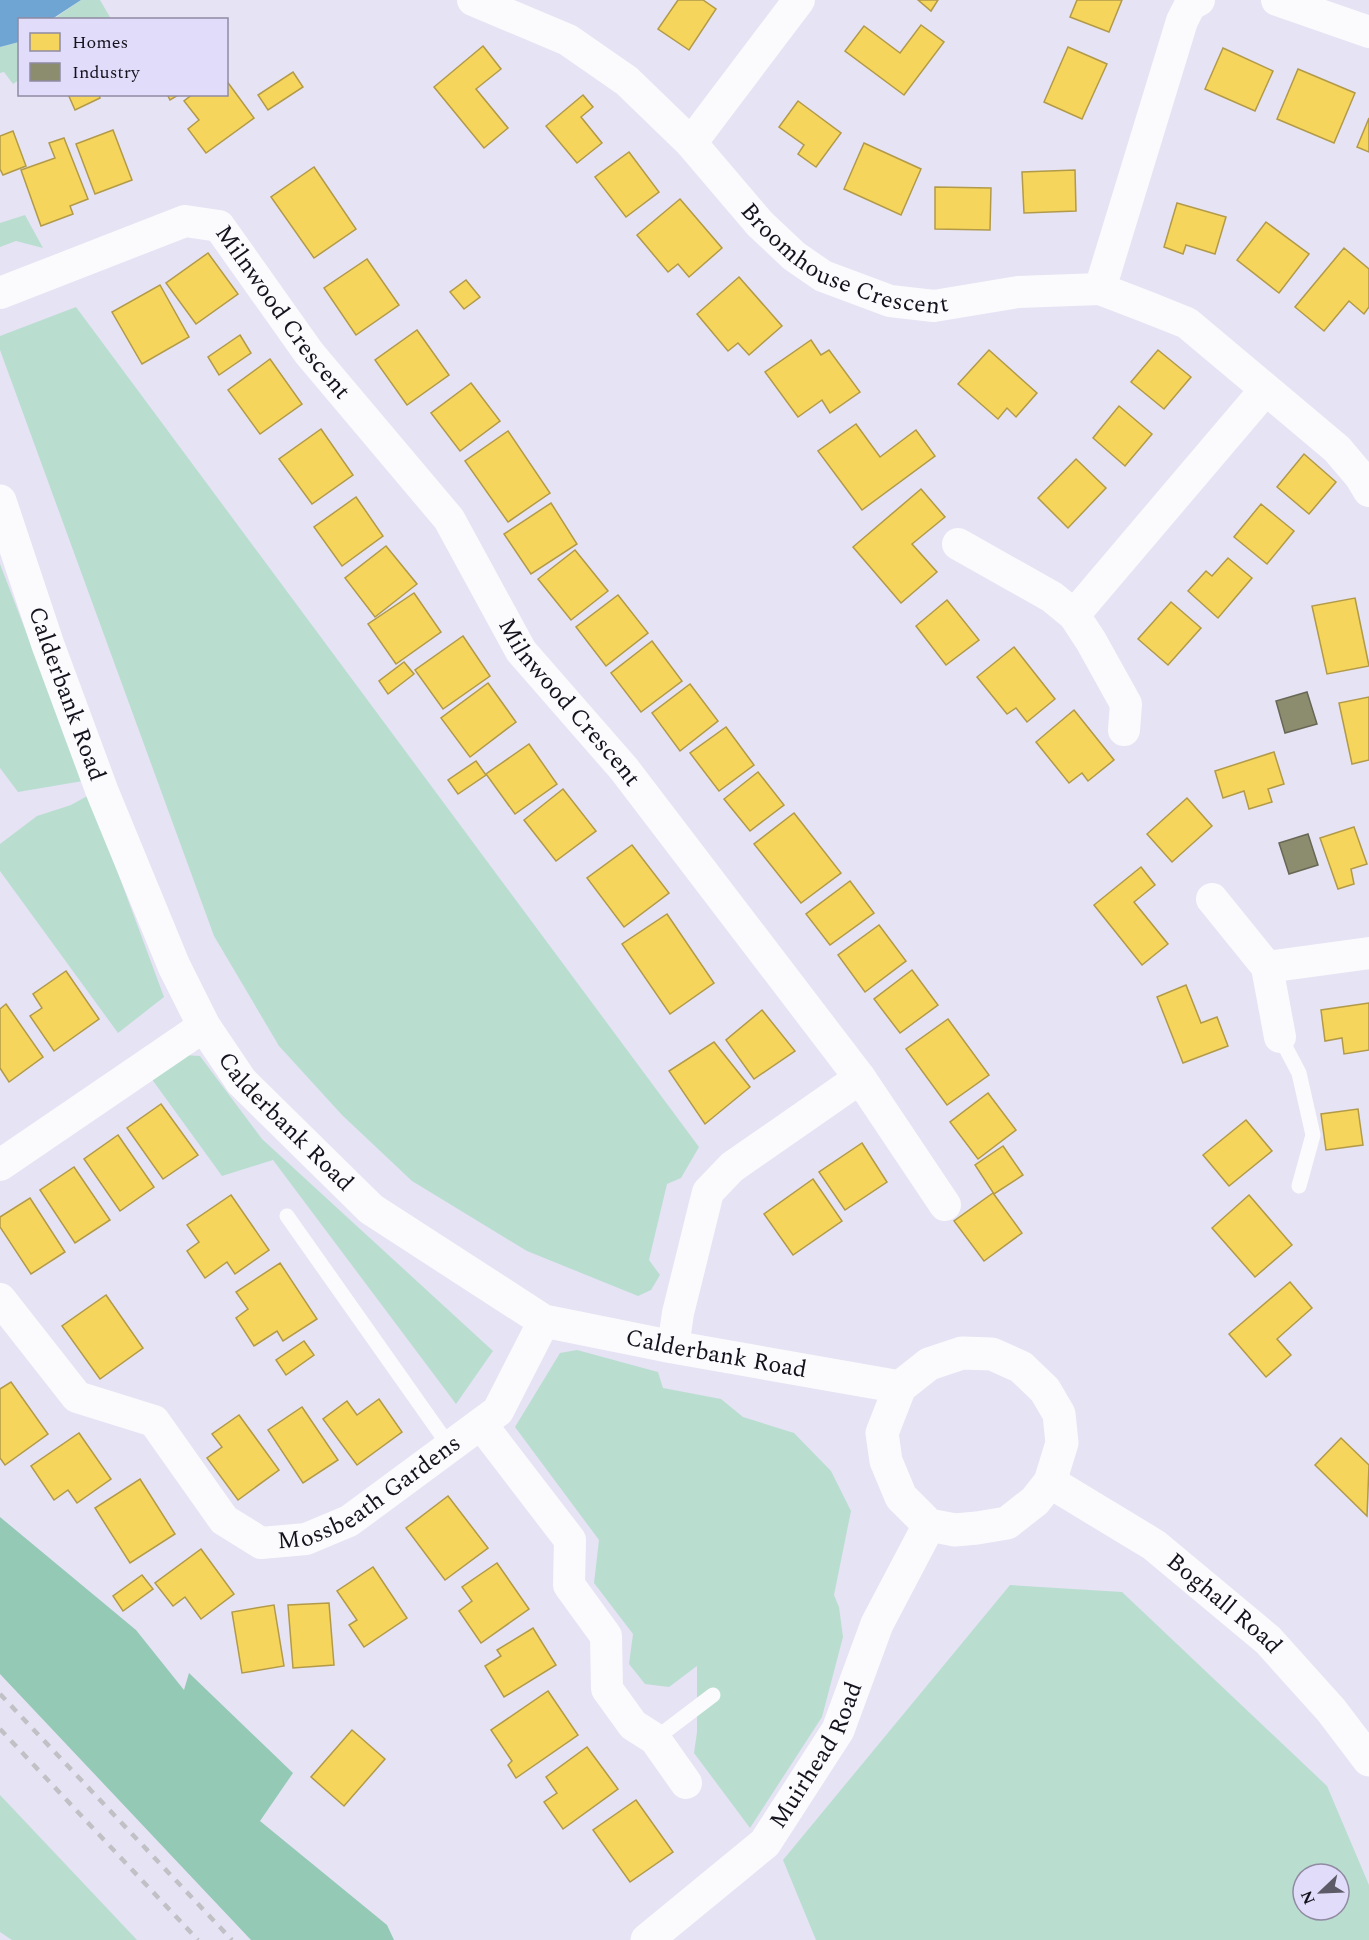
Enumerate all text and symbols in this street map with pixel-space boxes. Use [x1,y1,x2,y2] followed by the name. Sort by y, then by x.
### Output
[18,18,228,96] legend
[72,29,128,56] text: Homes
[72,59,141,86] text: Industry
[731,195,951,325] street label: Broomhouse Crescent
[206,217,359,408] street label: Milnwood Crescent
[18,602,115,786] street label: Calderbank Road
[489,612,649,794] street label: Milnwood Crescent
[208,1045,362,1200] street label: Calderbank Road
[622,1320,810,1388] street label: Calderbank Road
[276,1426,469,1559] street label: Mossbeath Gardens
[1158,1544,1291,1662] street label: Boghall Road
[761,1677,872,1836] street label: Muirhead Road
[1291,1862,1351,1922] north arrow
[1295,1887,1322,1908] text: N

